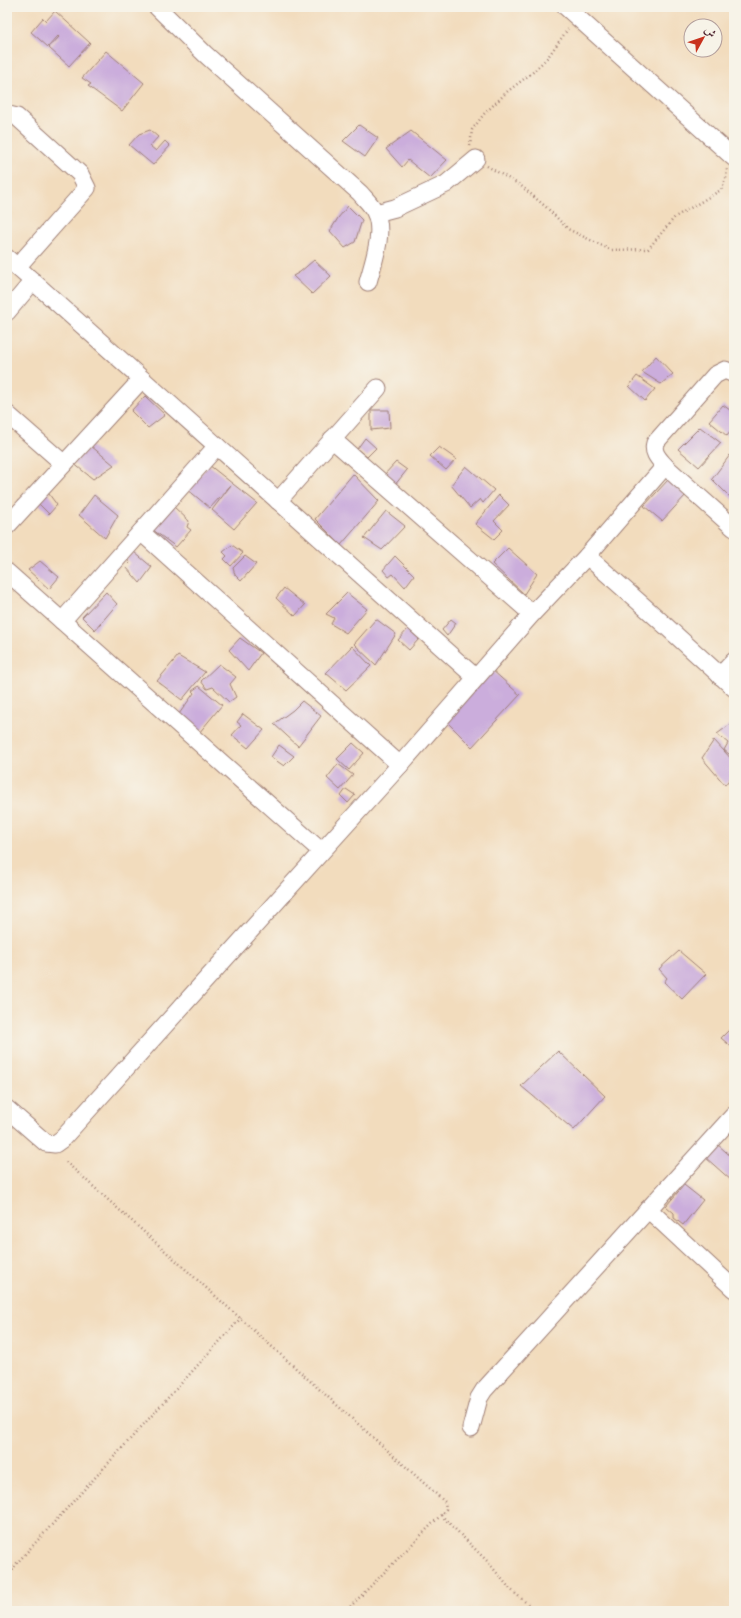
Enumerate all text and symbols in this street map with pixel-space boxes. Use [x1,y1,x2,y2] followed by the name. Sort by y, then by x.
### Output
[683,18,723,58] north arrow
[701,23,720,41] text: ش

